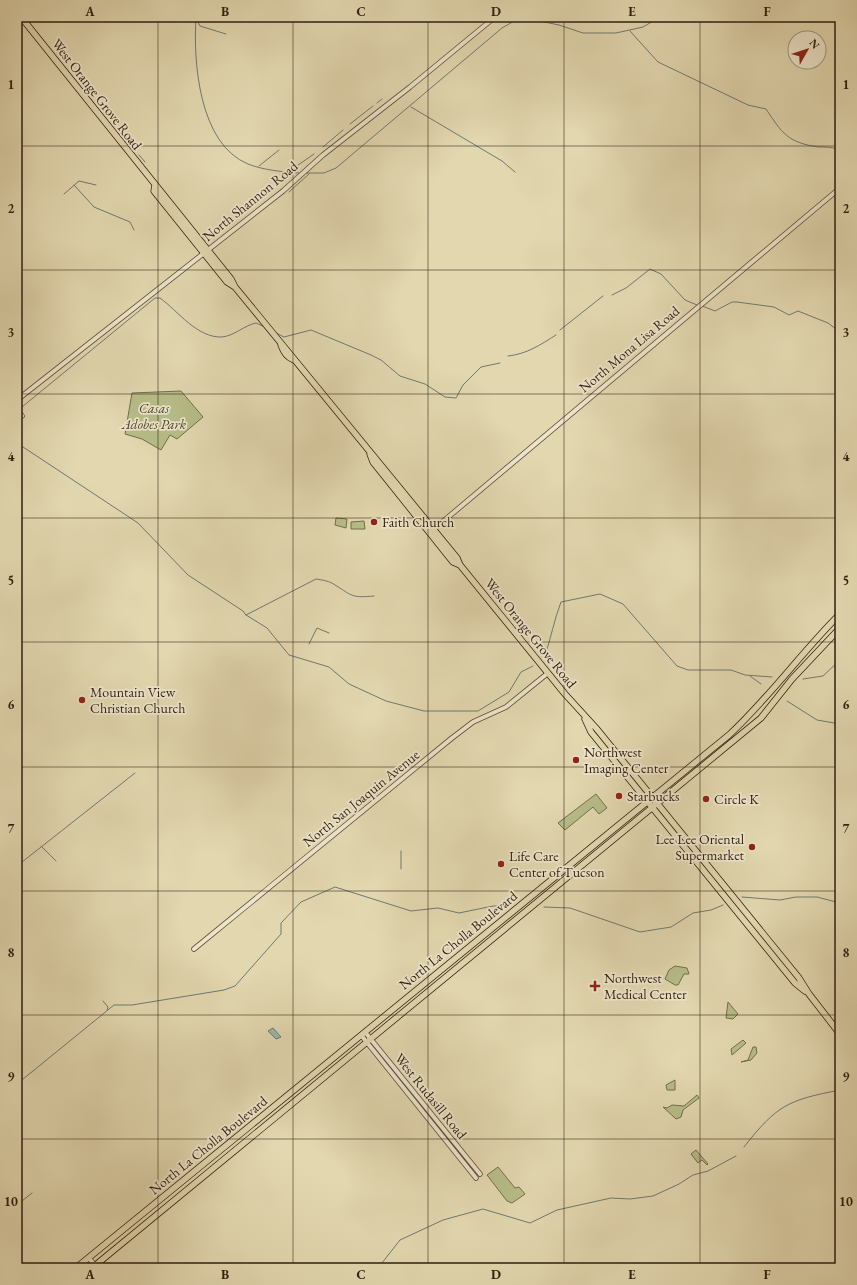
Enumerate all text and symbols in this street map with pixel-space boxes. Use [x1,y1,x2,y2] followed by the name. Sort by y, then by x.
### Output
[84,3,95,20] text: A
[221,3,229,20] text: B
[356,3,366,20] text: C
[491,3,501,20] text: D
[628,3,636,20] text: E
[763,3,771,20] text: F
[787,30,827,70] north arrow
[48,35,147,154] street label: West Orange Grove Road
[807,36,823,52] text: N
[8,76,15,93] text: 1
[843,76,850,93] text: 1
[199,156,302,245] street label: North Shannon Road
[8,200,15,217] text: 2
[843,200,850,217] text: 2
[575,301,684,396] street label: North Mona Lisa Road
[8,324,15,341] text: 3
[843,324,850,341] text: 3
[121,399,187,433] park label: Casas Adobes Park
[8,448,15,465] text: 4
[843,448,850,465] text: 4
[382,513,454,531] place label: Faith Church
[369,517,379,527] marker: Faith Church
[8,572,14,589] text: 5
[843,572,849,589] text: 5
[481,574,581,692] street label: West Orange Grove Road
[90,683,186,717] place label: Mountain View Christian Church
[77,695,87,705] marker: Mountain View Christian Church
[8,696,15,713] text: 6
[843,696,850,713] text: 6
[584,743,669,777] place label: Northwest Imaging Center
[299,745,423,851] street label: North San Joaquin Avenue
[571,755,581,765] marker: Northwest Imaging Center
[627,787,680,805] place label: Starbucks
[714,790,759,808] place label: Circle K
[614,791,624,801] marker: Starbucks
[701,794,711,804] marker: Circle K
[8,820,15,837] text: 7
[843,820,850,837] text: 7
[656,830,745,864] place label: Lee Lee Oriental Supermarket
[747,842,757,852] marker: Lee Lee Oriental Supermarket
[509,847,605,881] place label: Life Care Center of Tucson
[496,859,506,869] marker: Life Care Center of Tucson
[395,886,522,993] street label: North La Cholla Boulevard
[8,944,15,961] text: 8
[843,944,850,961] text: 8
[604,969,687,1003] place label: Northwest Medical Center
[589,980,601,992] marker: Northwest Medical Center
[391,1049,472,1143] street label: West Rudasill Road
[8,1068,15,1085] text: 9
[843,1068,850,1085] text: 9
[145,1091,272,1198] street label: North La Cholla Boulevard
[4,1193,18,1210] text: 10
[839,1193,853,1210] text: 10
[84,1266,95,1283] text: A
[221,1266,229,1283] text: B
[356,1266,366,1283] text: C
[491,1266,501,1283] text: D
[628,1266,636,1283] text: E
[763,1266,771,1283] text: F

